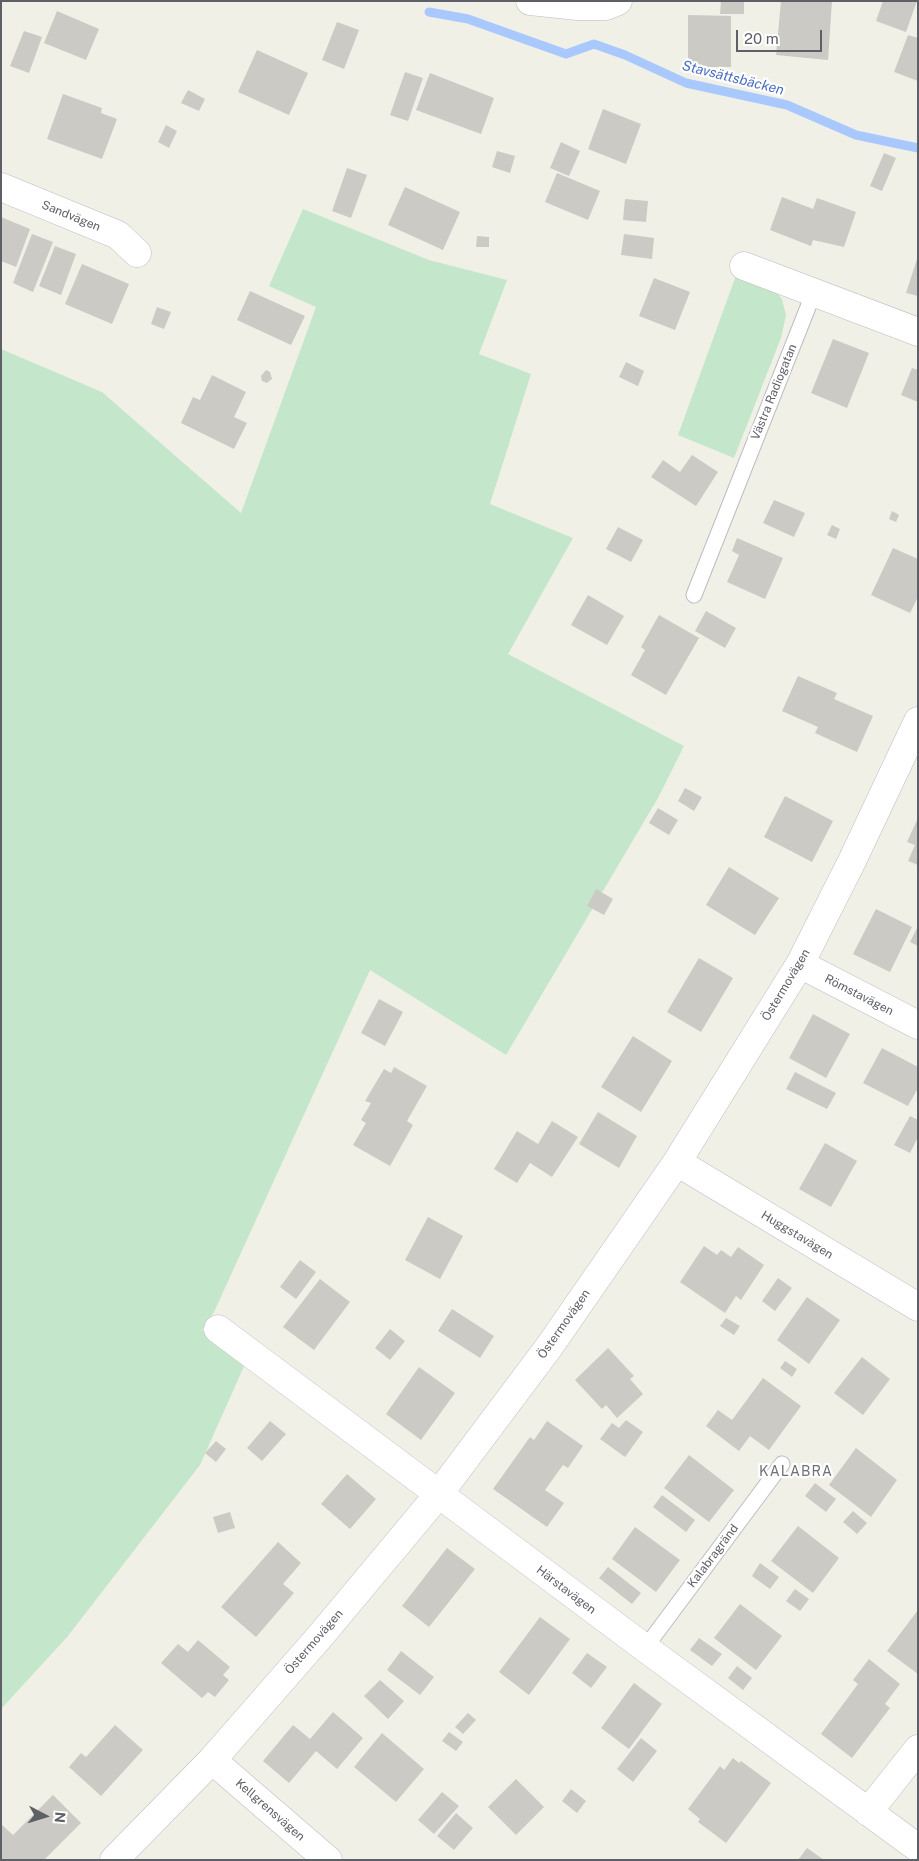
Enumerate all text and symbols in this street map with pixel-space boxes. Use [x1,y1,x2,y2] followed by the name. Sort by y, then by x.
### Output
[739,20,825,52] scale bar
[744,30,779,47] text: 20 m
[680,57,786,99] water label: Stavsättsbäcken
[39,198,103,234] street label: Sandvägen
[748,342,800,442] street label: Västra Radiogatan
[759,946,813,1024] street label: Östermovägen
[822,971,896,1019] street label: Römstavägen
[758,1208,836,1262] street label: Huggstavägen
[535,1287,593,1361] street label: Östermovägen
[758,1464,834,1480] district label: KALABRA
[684,1521,742,1591] street label: Kalabragränd
[533,1563,599,1617] street label: Härstavägen
[282,1607,346,1677] street label: Östermovägen
[232,1776,308,1844] street label: Kellgrensvägen
[20,1791,70,1841] north arrow
[51,1811,68,1823] text: N

